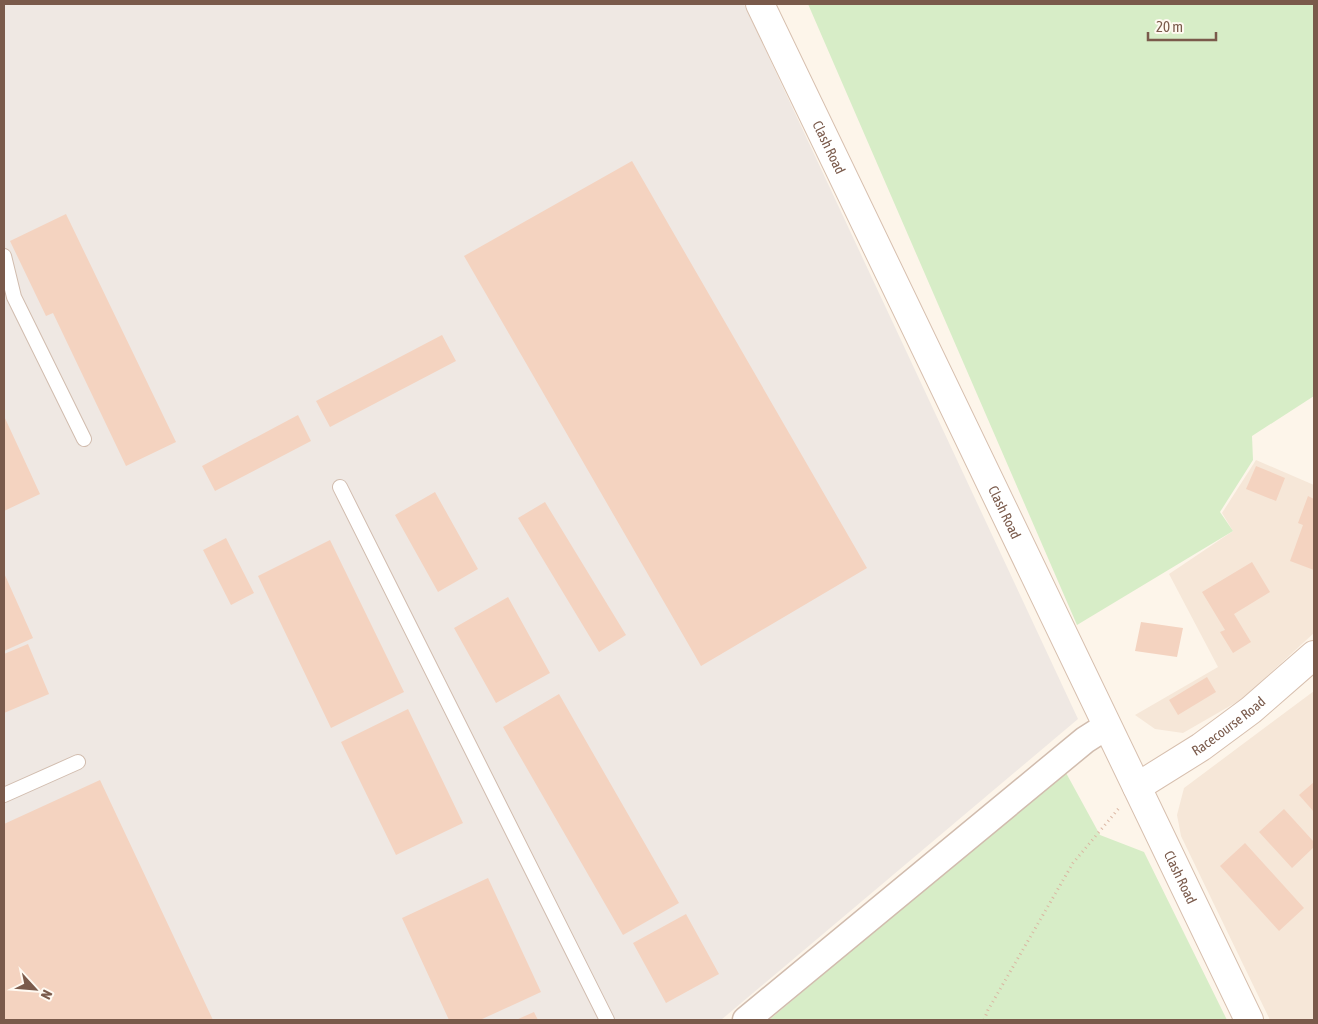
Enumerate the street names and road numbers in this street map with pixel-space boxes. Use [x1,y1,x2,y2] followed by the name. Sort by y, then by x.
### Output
[809,118,849,176] street label: Clash Road
[985,483,1024,541] street label: Clash Road
[1189,693,1268,759] street label: Racecourse Road
[1161,848,1200,906] street label: Clash Road

